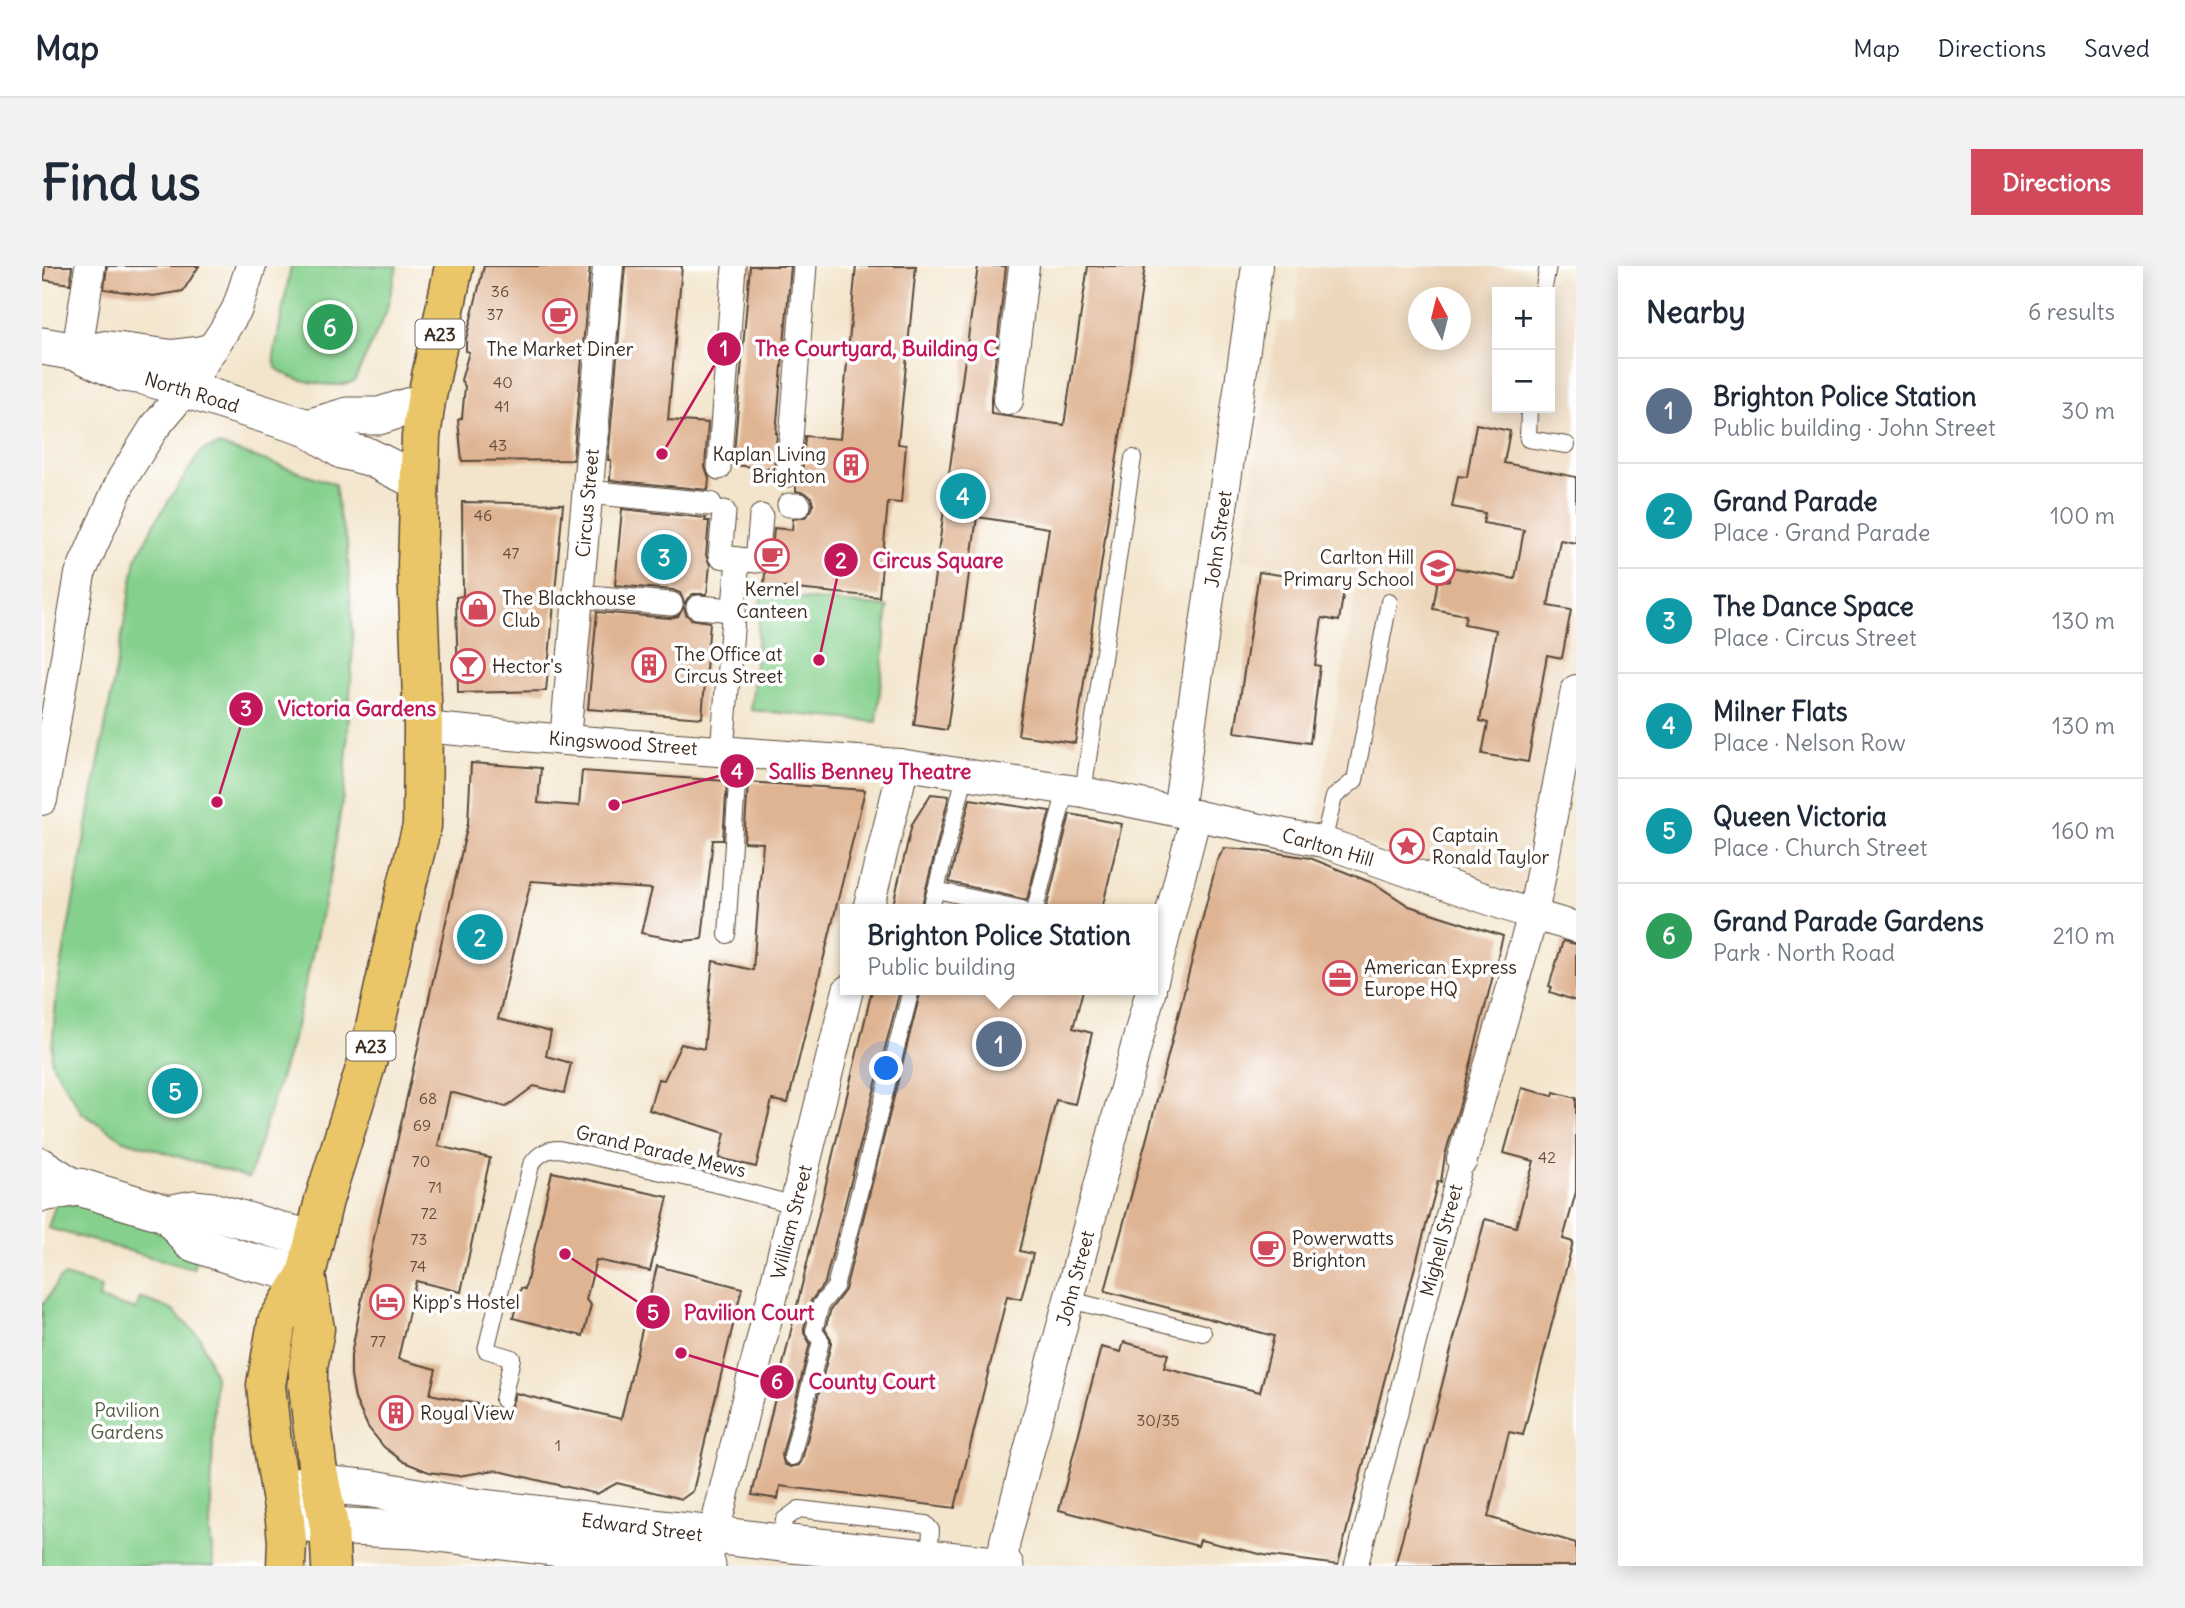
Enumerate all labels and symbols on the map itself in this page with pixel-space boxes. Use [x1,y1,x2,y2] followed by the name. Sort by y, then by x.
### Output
[491,281,509,301] house number: 36
[1408,287,1471,350] north arrow
[541,297,579,335] cafe icon: The Market Diner
[307,301,353,353] pin: 6
[487,304,504,324] house number: 37
[416,320,464,348] road number: A23
[706,328,1011,370] callout: The Courtyard, Building C
[720,335,728,362] text: 1
[755,335,997,362] text: The Courtyard, Building C
[487,337,634,361] place label: The Market Diner
[142,366,242,418] street label: North Road
[493,372,513,392] house number: 40
[494,396,510,416] house number: 41
[489,435,507,455] house number: 43
[712,442,826,488] place label: Kaplan Living Brighton
[832,446,870,484] building icon: Kaplan Living Brighton
[570,448,604,558] street label: Circus Street
[940,470,986,522] pin: 4
[1199,489,1237,589] street label: John Street
[474,505,492,525] house number: 46
[641,531,687,583] pin: 3
[753,537,791,575] cafe icon: Kernel Canteen
[824,539,1018,581] callout: Circus Square
[503,543,520,563] house number: 47
[1283,545,1414,591] place label: Carlton Hill Primary School
[835,547,847,574] text: 2
[872,547,1004,574] text: Circus Square
[1419,549,1457,587] school or university icon: Carlton Hill Primary School
[736,577,808,623] place label: Kernel Canteen
[502,586,636,632] place label: The Blackhouse Club
[459,590,497,628] shop icon: The Blackhouse Club
[674,642,783,688] place label: The Office at Circus Street
[630,646,668,684] building icon: The Office at Circus Street
[449,647,487,685] bar icon: Hector's
[492,654,563,678] place label: Hector's
[229,688,450,730] callout: Victoria Gardens
[240,695,252,722] text: 3
[278,695,437,722] text: Victoria Gardens
[548,726,698,760] street label: Kingswood Street
[720,750,985,792] callout: Sallis Benney Theatre
[731,758,743,785] text: 4
[769,758,971,785] text: Sallis Benney Theatre
[1279,822,1377,872] street label: Carlton Hill
[1432,823,1550,869] place label: Captain Ronald Taylor
[1388,827,1426,865] place icon: Captain Ronald Taylor
[457,911,503,963] pin: 2
[1364,955,1517,1001] place label: American Express Europe HQ
[1321,959,1359,997] office icon: American Express Europe HQ
[976,1018,1022,1070] pin: 1
[346,1032,396,1060] road number: A23
[869,1051,903,1085] your location
[152,1065,198,1117] pin: 5
[419,1088,437,1108] house number: 68
[413,1115,431,1135] house number: 69
[574,1120,748,1182] street label: Grand Parade Mews
[1538,1147,1556,1167] house number: 42
[412,1151,430,1171] house number: 70
[765,1162,817,1282] street label: William Street
[428,1177,442,1197] house number: 71
[1415,1181,1467,1299] street label: Mighell Street
[421,1203,438,1223] house number: 72
[1292,1226,1394,1272] place label: Powerwatts Brighton
[1051,1228,1099,1328] street label: John Street
[411,1229,427,1249] house number: 73
[1249,1230,1287,1268] cafe icon: Powerwatts Brighton
[410,1256,426,1276] house number: 74
[368,1283,406,1321] hotel icon: Kipp's Hostel
[412,1290,520,1314] place label: Kipp's Hostel
[635,1291,829,1333] callout: Pavilion Court
[647,1299,659,1326] text: 5
[684,1299,815,1326] text: Pavilion Court
[370,1331,386,1351] house number: 77
[759,1361,949,1403] callout: County Court
[771,1368,783,1395] text: 6
[809,1368,936,1395] text: County Court
[377,1394,415,1432] building icon: Royal View
[90,1398,164,1444] park label: Pavilion Gardens
[420,1401,514,1425] place label: Royal View
[1136,1410,1180,1430] house number: 30/35
[555,1435,561,1455] house number: 1
[580,1508,704,1546] street label: Edward Street

